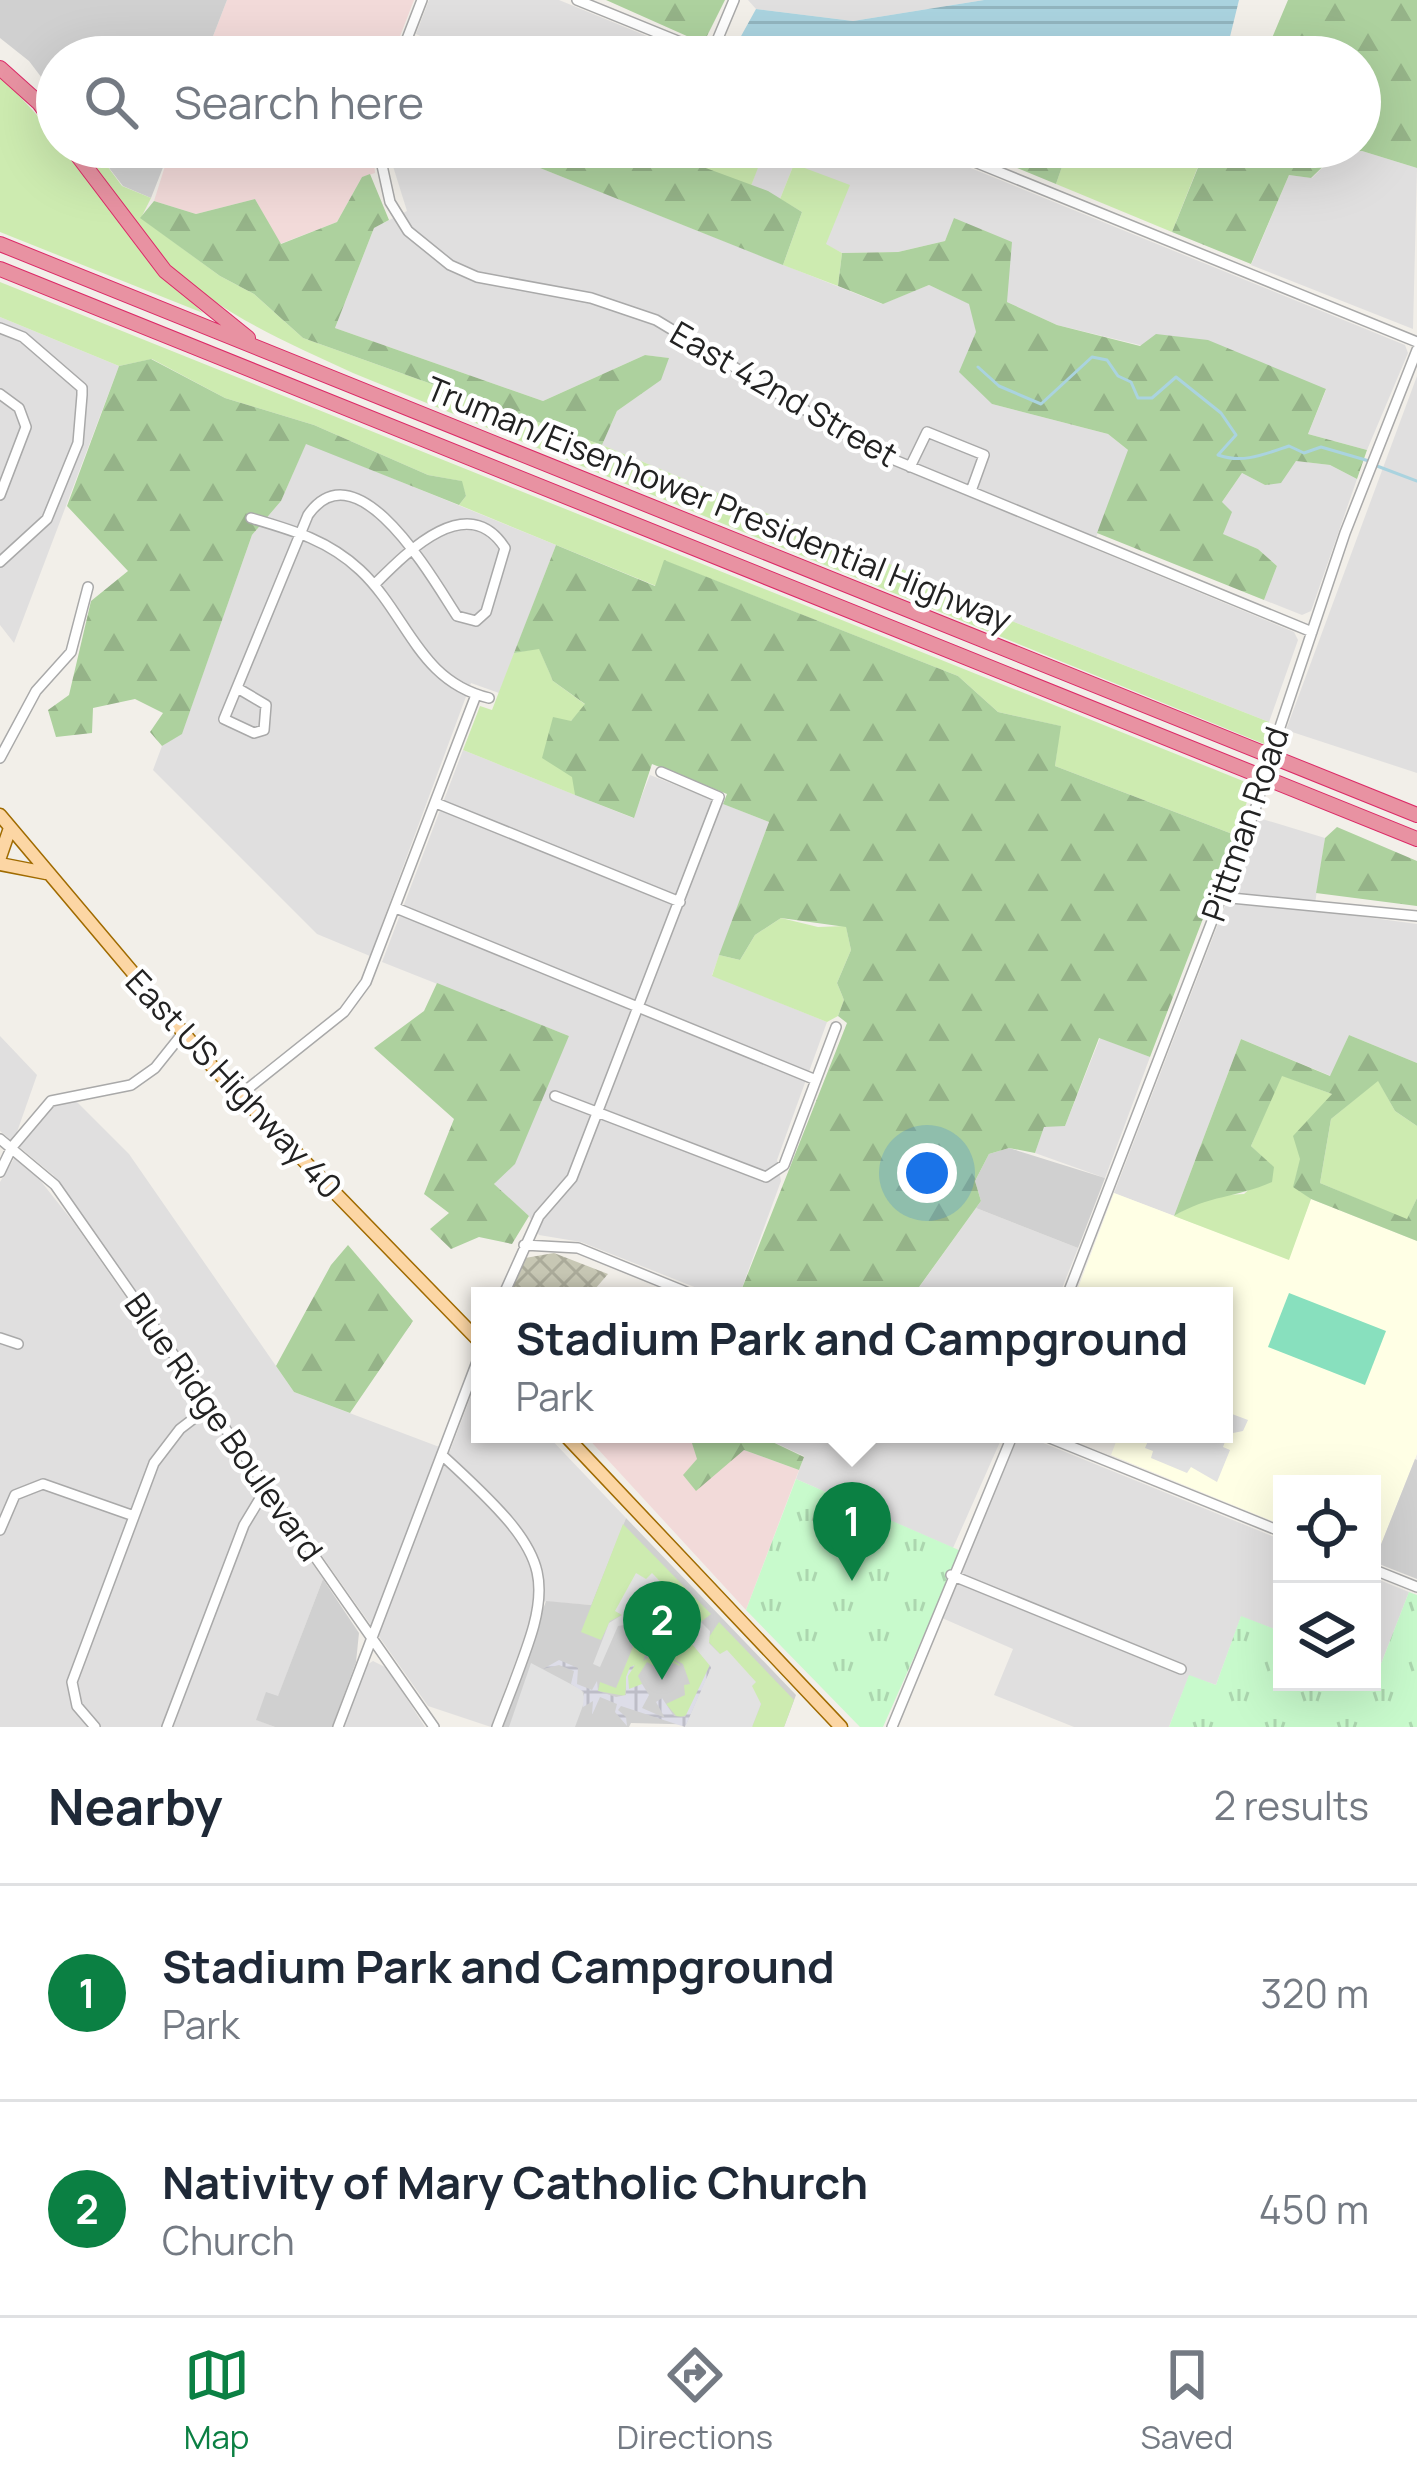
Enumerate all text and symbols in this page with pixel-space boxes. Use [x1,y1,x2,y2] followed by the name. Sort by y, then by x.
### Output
[36,36,1381,168] search box
[78,69,144,135] icon: search
[174,71,424,133] text: Search here
[663,310,906,477] street label: East 42nd Street
[420,365,1018,642] street label: Truman/Eisenhower Presidential Highway
[1190,721,1299,927] street label: Pittman Road
[116,959,352,1208] street label: East US Highway 40
[897,1143,957,1203] your location
[115,1284,334,1570] street label: Blue Ridge Boulevard
[471,1287,1233,1443] popup
[516,1307,1188,1369] text: Stadium Park and Campground
[516,1369,593,1423] text: Park
[1273,1475,1381,1691] map controls
[1273,1475,1381,1583] button: locate
[813,1482,891,1581] pin: 1
[623,1581,701,1680] pin: 2
[1273,1583,1381,1691] button: layers
[48,1771,223,1840] text: Nearby
[1214,1778,1369,1832] text: 2 results
[162,1935,835,1997] text: Stadium Park and Campground
[78,1966,96,2020] text: 1
[1261,1966,1369,2020] text: 320 m
[162,1997,240,2051] text: Park
[162,2151,868,2213] text: Nativity of Mary Catholic Church
[75,2182,99,2236] text: 2
[1259,2182,1369,2236] text: 450 m
[162,2213,295,2267] text: Church
[184,2342,250,2459] tab: Map
[617,2342,773,2459] tab: Directions
[1140,2342,1233,2459] tab: Saved

